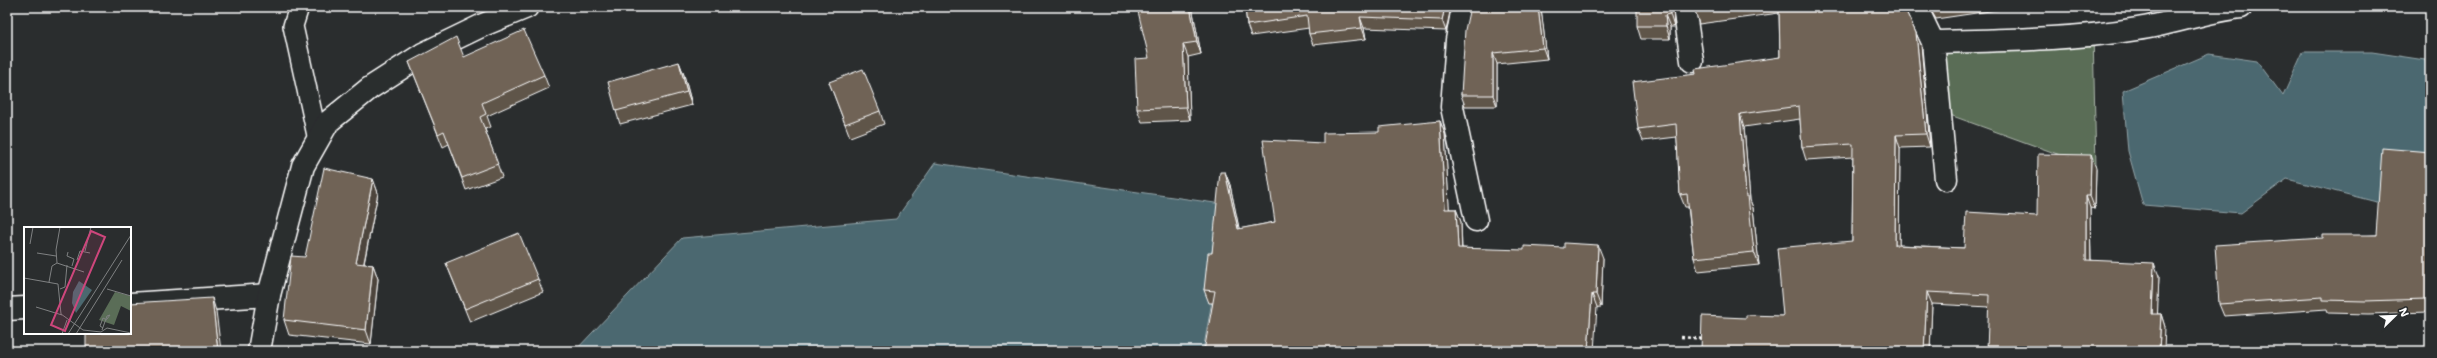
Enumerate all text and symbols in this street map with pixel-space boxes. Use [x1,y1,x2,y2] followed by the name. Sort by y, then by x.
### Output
[24,227,131,334] inset map
[2375,296,2415,336] north arrow
[2395,305,2412,319] text: N

